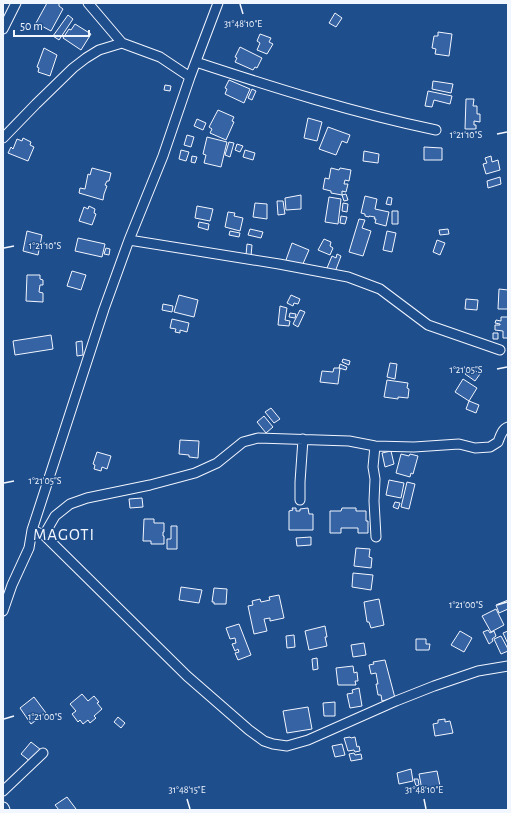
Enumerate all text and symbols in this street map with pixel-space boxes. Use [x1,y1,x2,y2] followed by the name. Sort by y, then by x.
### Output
[14,12,89,38] scale bar
[224,19,262,29] text: 31°48'10"E
[20,20,43,32] text: 50 m
[450,130,482,140] text: 1°21'10"S
[29,241,61,251] text: 1°21'10"S
[450,365,483,375] text: 1°21'05"S
[29,476,62,486] text: 1°21'05"S
[33,526,95,543] district label: MAGOTI
[449,600,483,610] text: 1°21'00"S
[28,712,62,722] text: 1°21'00"S
[169,785,206,795] text: 31°48'15"E
[405,785,443,795] text: 31°48'10"E

